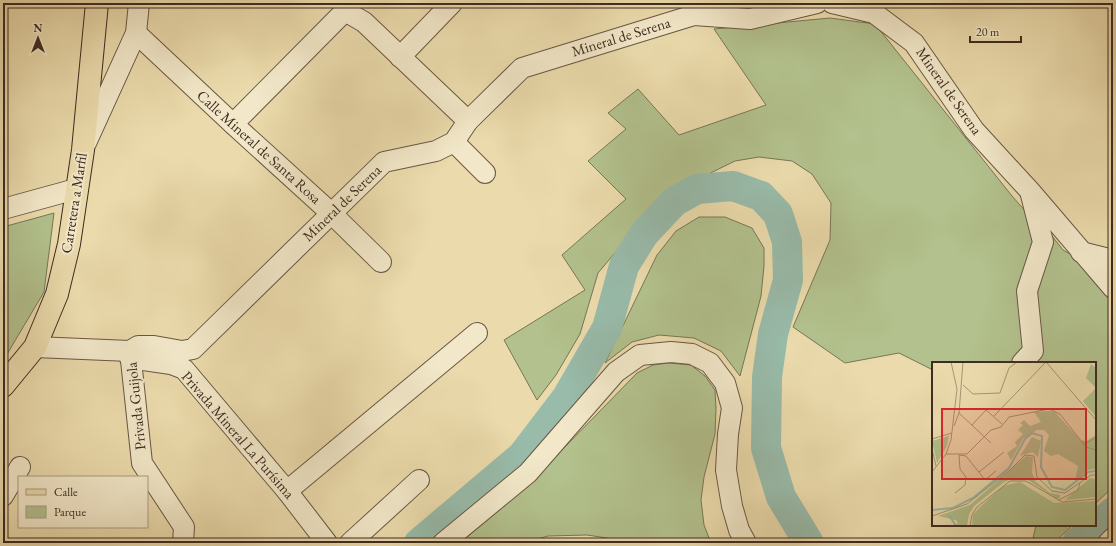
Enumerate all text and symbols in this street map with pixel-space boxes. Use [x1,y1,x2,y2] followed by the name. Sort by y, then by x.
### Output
[569,12,673,61] street label: Mineral de Serena
[18,18,58,58] north arrow
[970,18,1021,44] scale bar
[34,21,43,35] text: N
[976,24,1000,40] text: 20 m
[912,43,987,138] street label: Mineral de Serena
[193,86,326,208] street label: Calle Mineral de Santa Rosa
[56,151,91,255] street label: Carretera a Marfil
[298,160,385,245] street label: Mineral de Serena
[121,361,150,451] street label: Privada Guijola
[932,362,1096,526] inset map
[178,367,299,503] street label: Privada Mineral La Purísima
[18,476,148,528] legend
[54,484,78,500] text: Calle
[54,504,86,520] text: Parque

